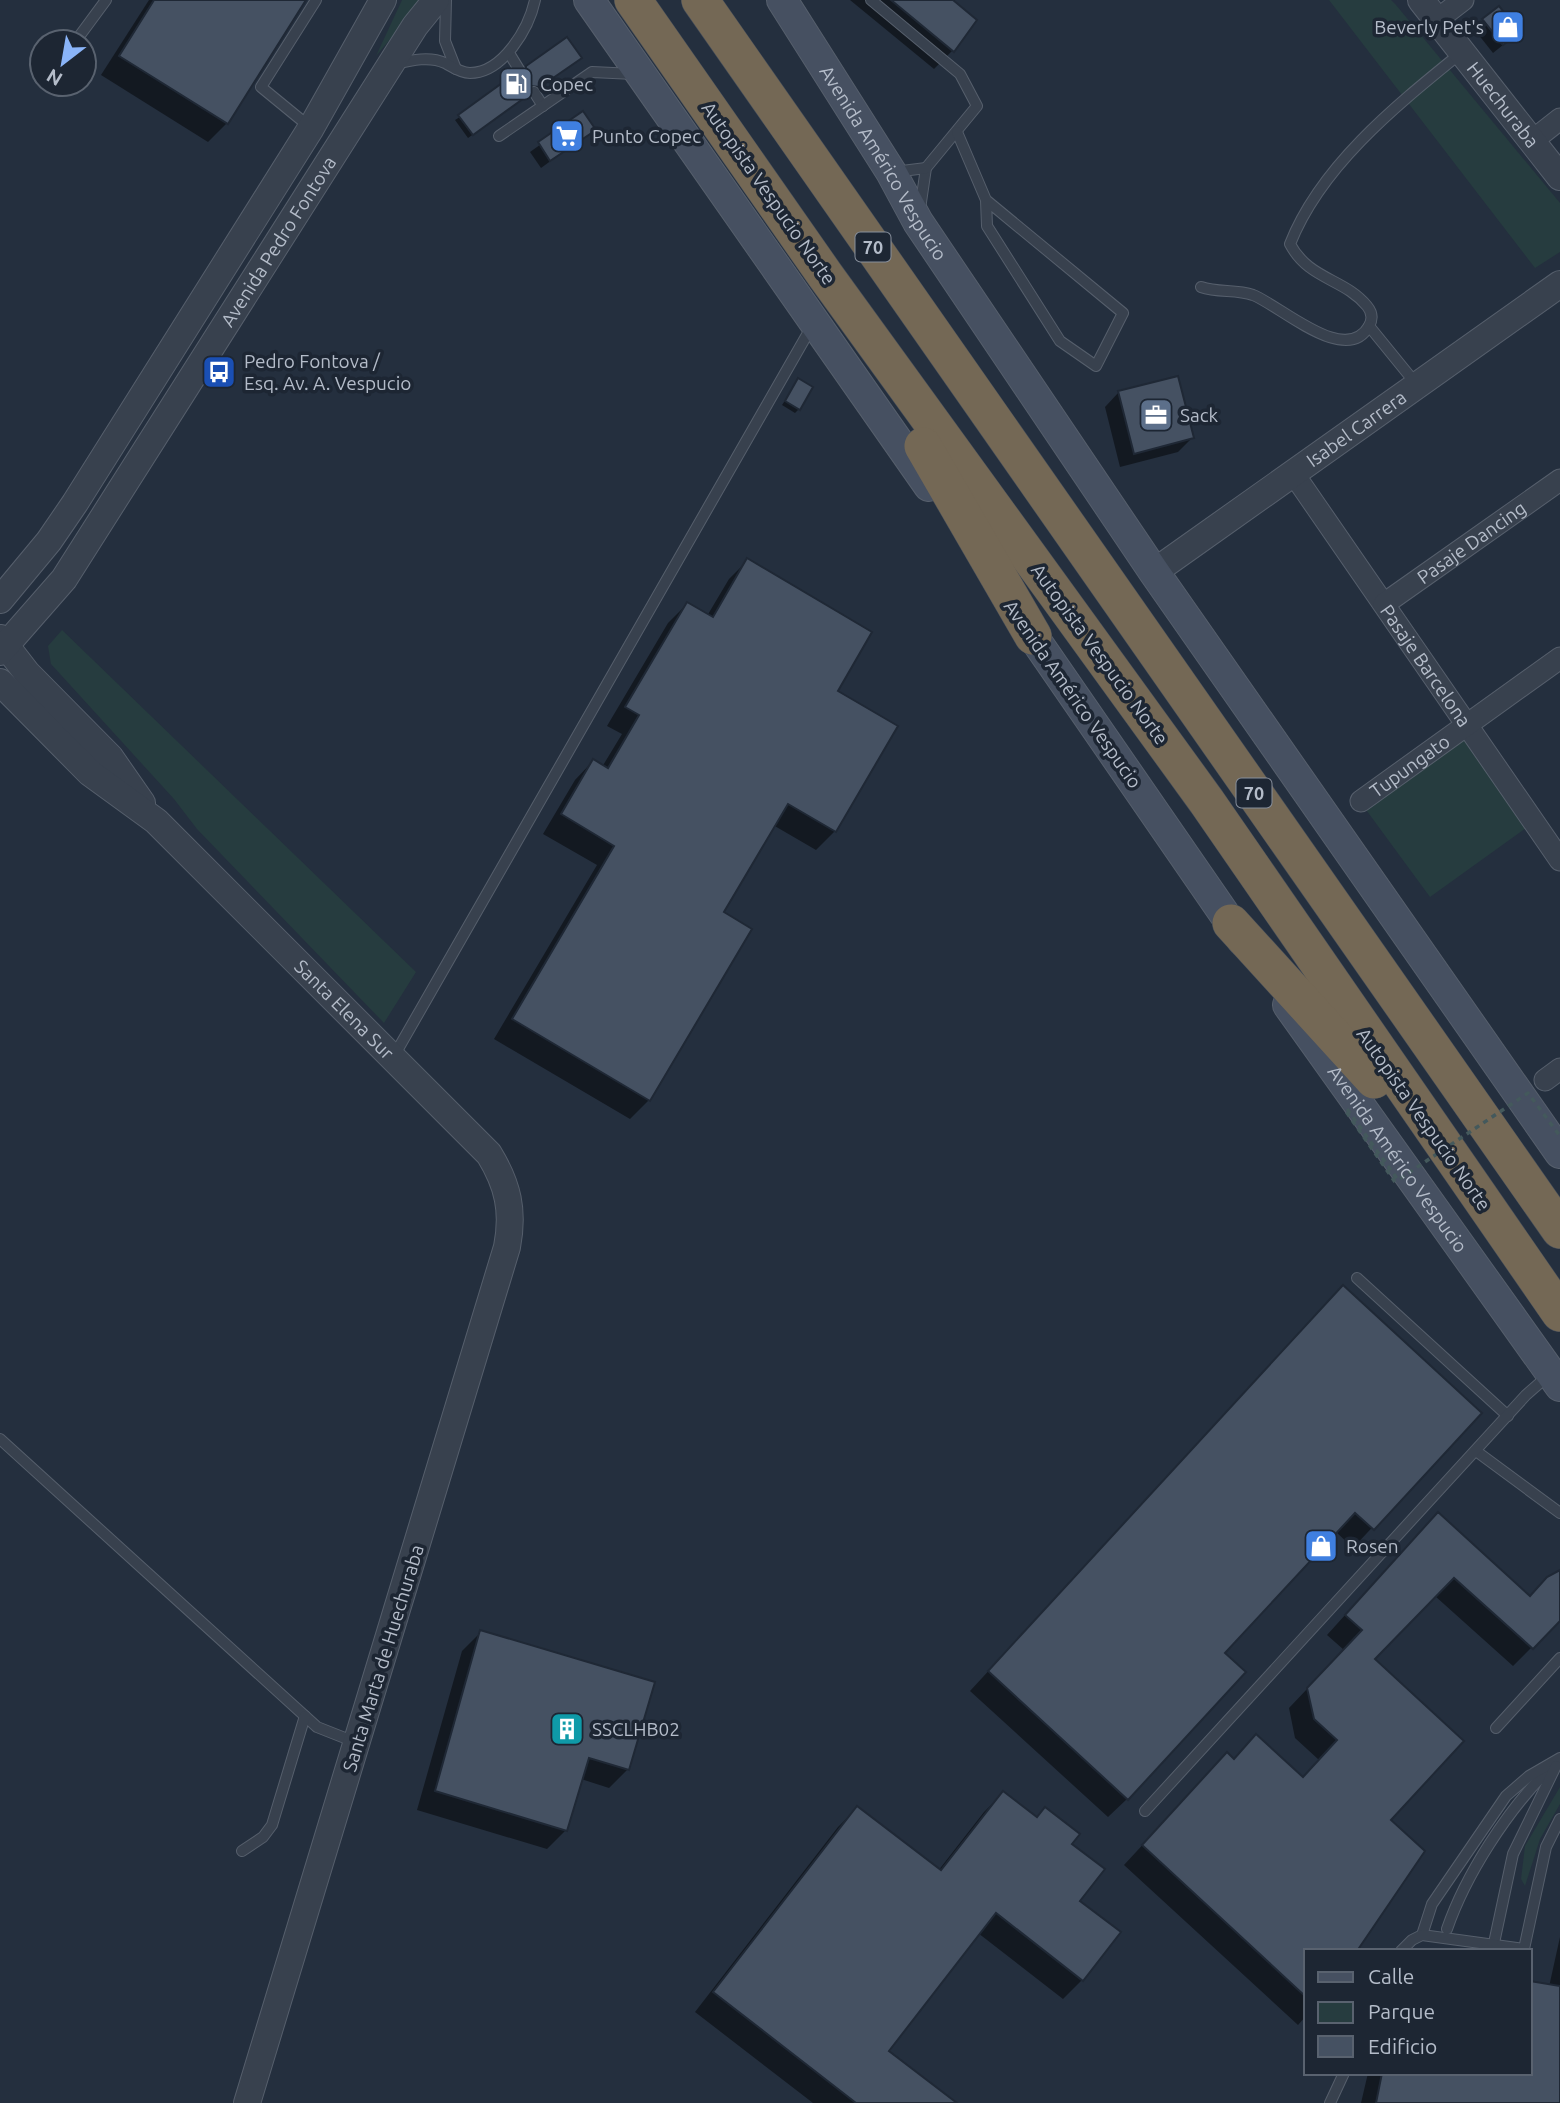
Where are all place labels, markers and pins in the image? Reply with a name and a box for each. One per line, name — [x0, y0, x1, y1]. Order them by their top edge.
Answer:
shop icon: Beverly Pet's — [1489, 8, 1527, 46]
place label: Beverly Pet's — [1374, 16, 1484, 38]
fuel station icon: Copec — [497, 65, 535, 103]
place label: Copec — [540, 73, 593, 95]
supermarket icon: Punto Copec — [548, 117, 586, 155]
place label: Punto Copec — [592, 125, 701, 147]
place label: Pedro Fontova / Esq. Av. A. Vespucio — [244, 350, 411, 394]
bus stop icon: Pedro Fontova / Esq. Av. A. Vespucio — [200, 353, 238, 391]
office icon: Sack — [1137, 396, 1175, 434]
place label: Sack — [1180, 404, 1219, 426]
shop icon: Rosen — [1302, 1527, 1340, 1565]
place label: Rosen — [1346, 1535, 1399, 1557]
building icon: SSCLHB02 — [548, 1710, 586, 1748]
place label: SSCLHB02 — [592, 1718, 680, 1740]

